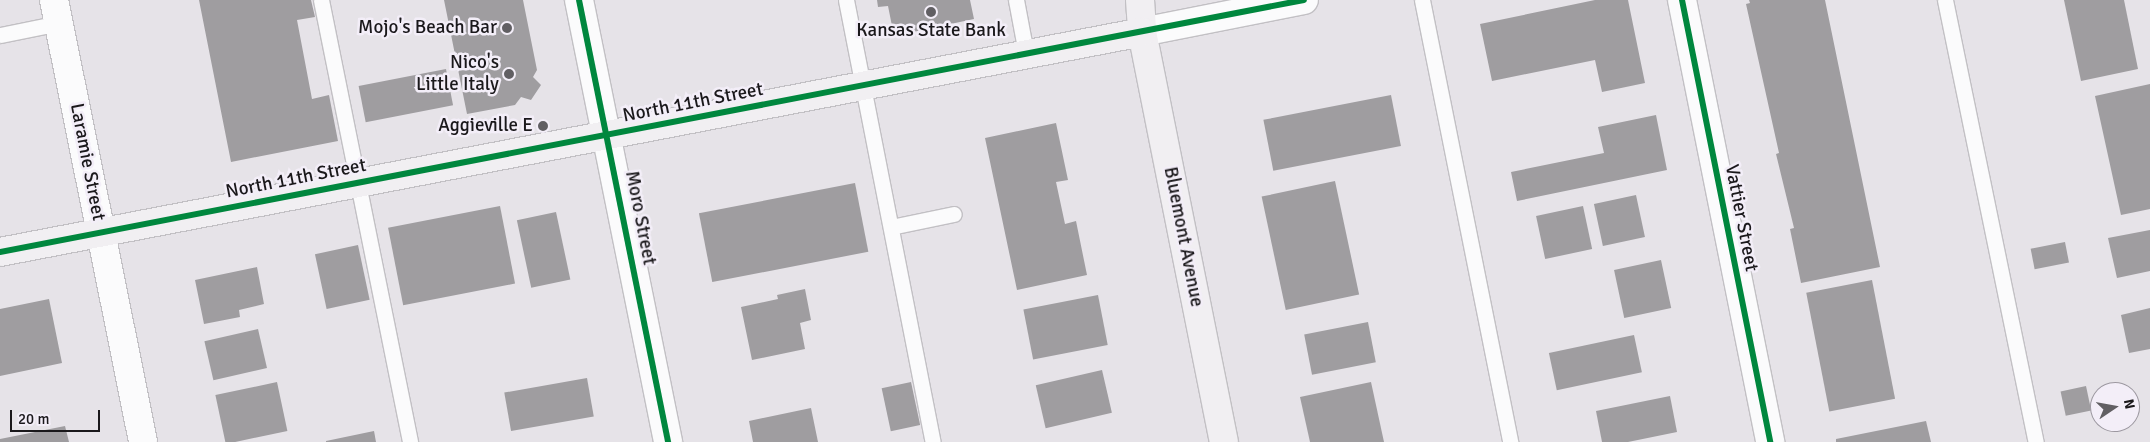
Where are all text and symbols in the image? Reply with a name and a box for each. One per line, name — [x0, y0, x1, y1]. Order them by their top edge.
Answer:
marker: Kansas State Bank — [925, 6, 937, 18]
place label: Mojo's Beach Bar — [358, 17, 497, 39]
place label: Kansas State Bank — [856, 20, 1006, 42]
marker: Mojo's Beach Bar — [501, 22, 513, 34]
place label: Nico's Little Italy — [416, 52, 499, 96]
marker: Nico's Little Italy — [503, 68, 515, 80]
street label: North 11th Street — [621, 78, 765, 128]
street label: Laramie Street — [64, 101, 110, 223]
place label: Aggieville E — [438, 115, 533, 137]
marker: Aggieville E — [537, 120, 549, 132]
street label: North 11th Street — [224, 154, 368, 204]
street label: Vattier Street — [1719, 163, 1763, 273]
street label: Bluemont Avenue — [1158, 165, 1208, 309]
street label: Moro Street — [620, 169, 660, 267]
north arrow — [2090, 382, 2140, 432]
text: N — [2120, 397, 2139, 411]
scale bar — [12, 400, 102, 432]
text: 20 m — [18, 410, 49, 428]

